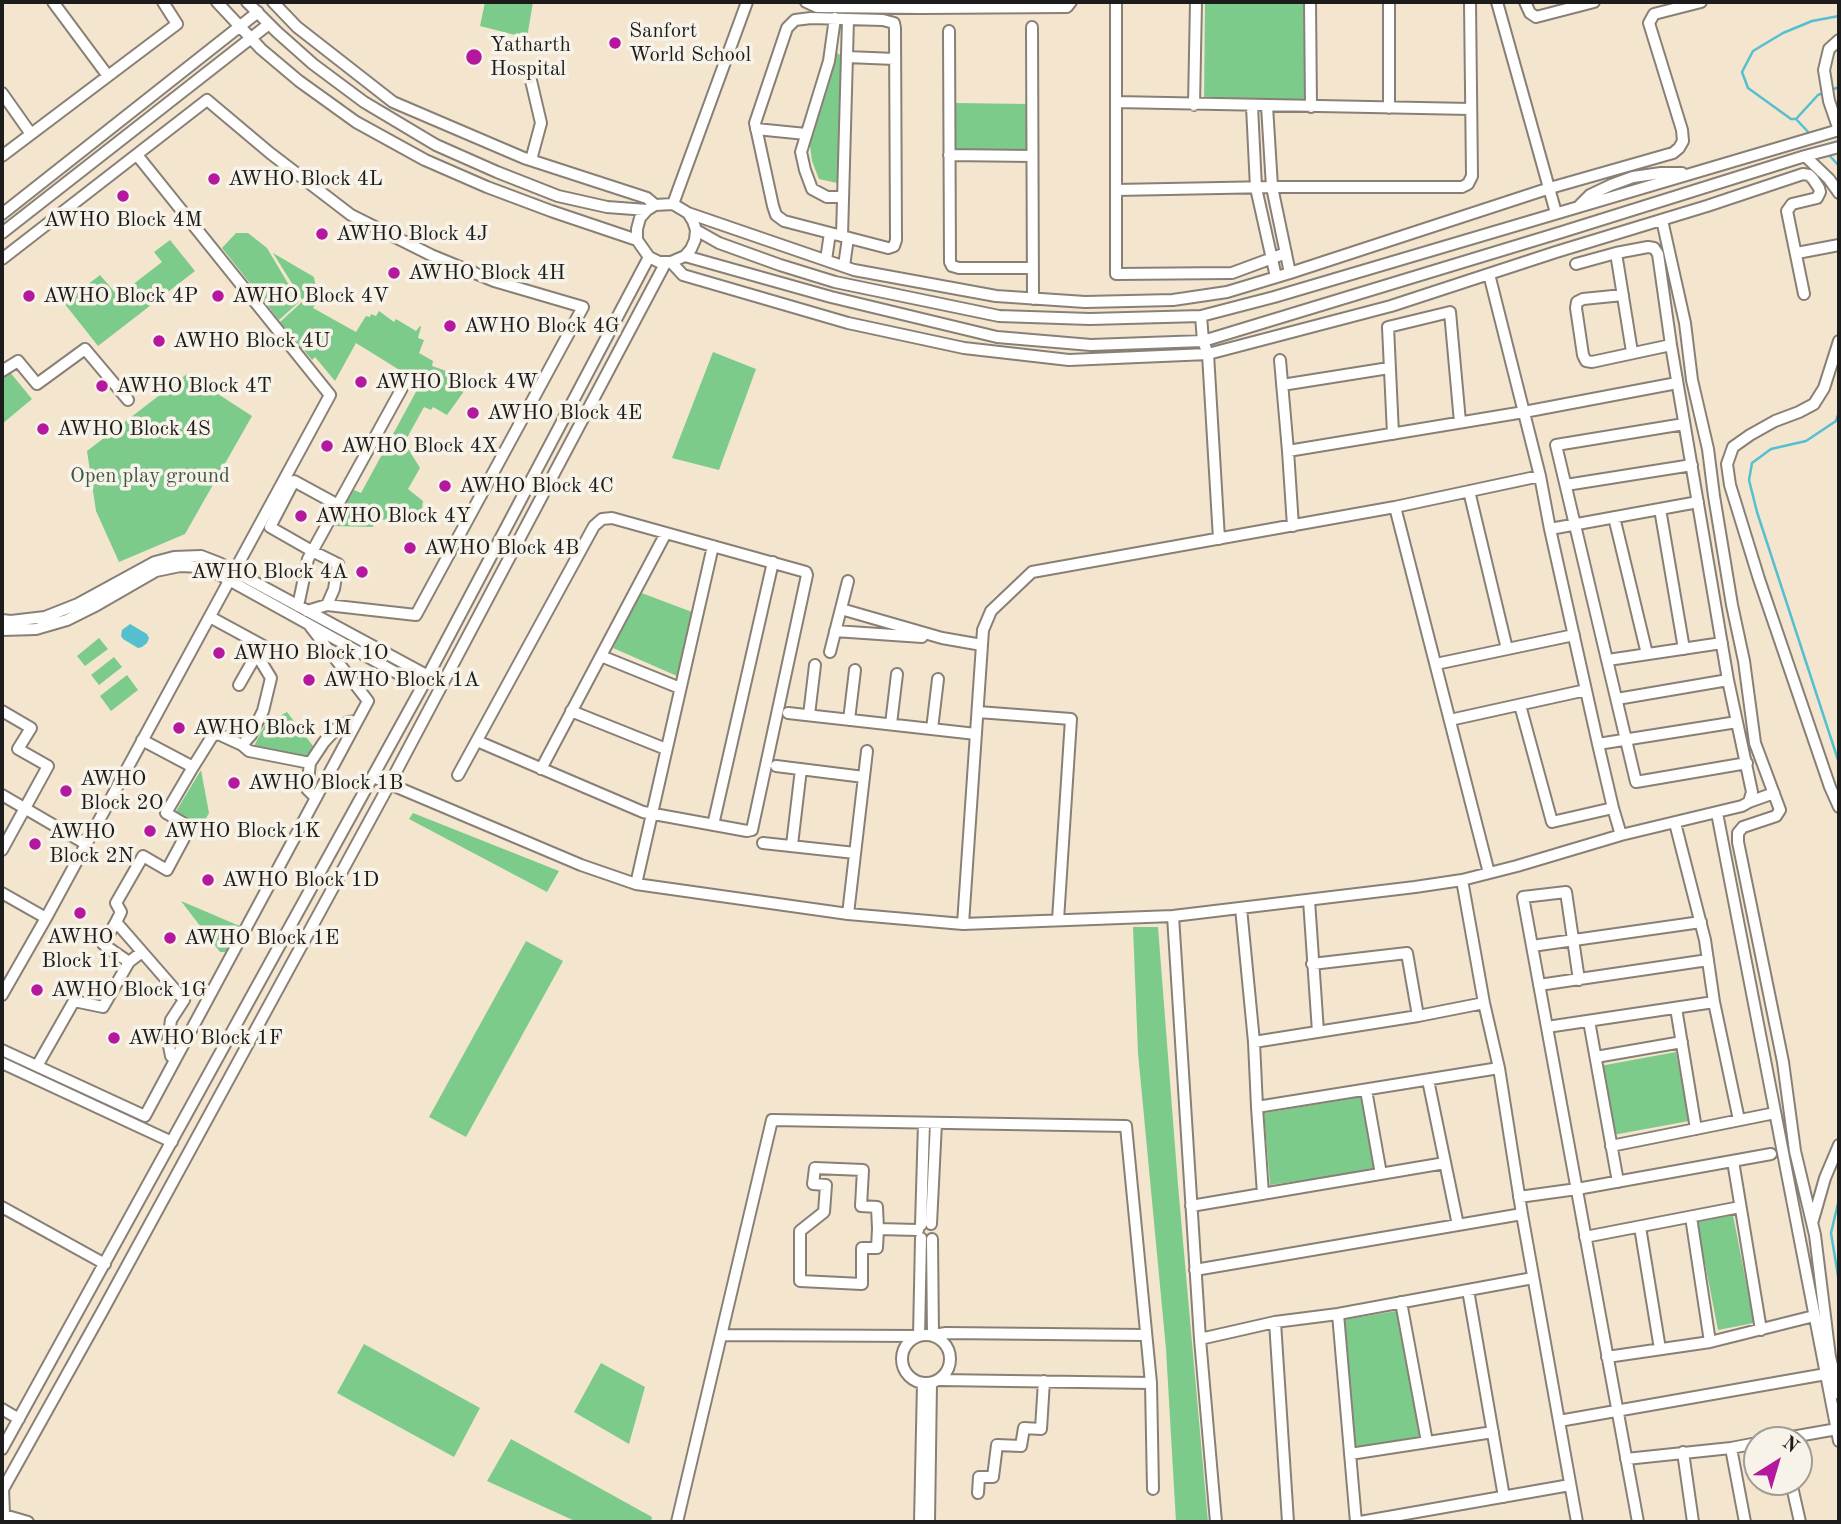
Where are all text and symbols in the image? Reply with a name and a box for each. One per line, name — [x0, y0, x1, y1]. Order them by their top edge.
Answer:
place label: Sanfort World School — [629, 18, 751, 68]
place label: Yatharth Hospital — [490, 32, 571, 82]
marker: Sanfort World School — [607, 35, 623, 51]
marker: Yatharth Hospital — [464, 47, 484, 67]
place label: AWHO Block 4L — [228, 166, 383, 192]
marker: AWHO Block 4L — [206, 171, 222, 187]
marker: AWHO Block 4M — [115, 188, 131, 204]
place label: AWHO Block 4M — [44, 207, 202, 233]
place label: AWHO Block 4J — [336, 221, 488, 247]
marker: AWHO Block 4J — [314, 226, 330, 242]
place label: AWHO Block 4H — [408, 260, 565, 286]
marker: AWHO Block 4H — [386, 265, 402, 281]
place label: AWHO Block 4P — [43, 283, 198, 309]
place label: AWHO Block 4V — [232, 283, 389, 309]
marker: AWHO Block 4P — [21, 288, 37, 304]
marker: AWHO Block 4V — [210, 288, 226, 304]
place label: AWHO Block 4G — [464, 313, 620, 339]
marker: AWHO Block 4G — [442, 318, 458, 334]
place label: AWHO Block 4U — [173, 328, 330, 354]
marker: AWHO Block 4U — [151, 333, 167, 349]
place label: AWHO Block 4W — [375, 369, 538, 395]
place label: AWHO Block 4T — [116, 373, 272, 399]
marker: AWHO Block 4W — [353, 374, 369, 390]
marker: AWHO Block 4T — [94, 378, 110, 394]
place label: AWHO Block 4E — [487, 400, 642, 426]
marker: AWHO Block 4E — [465, 405, 481, 421]
place label: AWHO Block 4S — [57, 416, 211, 442]
marker: AWHO Block 4S — [35, 421, 51, 437]
place label: AWHO Block 4X — [341, 433, 498, 459]
marker: AWHO Block 4X — [319, 438, 335, 454]
park label: Open play ground — [70, 463, 230, 489]
place label: AWHO Block 4C — [459, 473, 614, 499]
marker: AWHO Block 4C — [437, 478, 453, 494]
place label: AWHO Block 4Y — [315, 503, 471, 529]
marker: AWHO Block 4Y — [293, 508, 309, 524]
place label: AWHO Block 4B — [424, 535, 579, 561]
marker: AWHO Block 4B — [402, 540, 418, 556]
place label: AWHO Block 4A — [191, 559, 348, 585]
marker: AWHO Block 4A — [354, 564, 370, 580]
place label: AWHO Block 1O — [233, 640, 389, 666]
marker: AWHO Block 1O — [211, 645, 227, 661]
place label: AWHO Block 1A — [323, 667, 480, 693]
marker: AWHO Block 1A — [301, 672, 317, 688]
place label: AWHO Block 1M — [193, 715, 351, 741]
marker: AWHO Block 1M — [171, 720, 187, 736]
place label: AWHO Block 2O — [80, 766, 163, 816]
place label: AWHO Block 1B — [248, 770, 403, 796]
marker: AWHO Block 1B — [226, 775, 242, 791]
marker: AWHO Block 2O — [58, 783, 74, 799]
place label: AWHO Block 1K — [164, 818, 321, 844]
place label: AWHO Block 2N — [49, 819, 134, 869]
marker: AWHO Block 1K — [142, 823, 158, 839]
marker: AWHO Block 2N — [27, 836, 43, 852]
place label: AWHO Block 1D — [222, 867, 379, 893]
marker: AWHO Block 1D — [200, 872, 216, 888]
marker: AWHO Block 1I — [72, 905, 88, 921]
place label: AWHO Block 1I — [42, 924, 118, 974]
place label: AWHO Block 1E — [184, 925, 339, 951]
marker: AWHO Block 1E — [162, 930, 178, 946]
place label: AWHO Block 1G — [51, 977, 207, 1003]
marker: AWHO Block 1G — [29, 982, 45, 998]
place label: AWHO Block 1F — [128, 1025, 283, 1051]
marker: AWHO Block 1F — [106, 1030, 122, 1046]
north arrow — [1743, 1426, 1813, 1496]
text: N — [1778, 1433, 1801, 1457]

